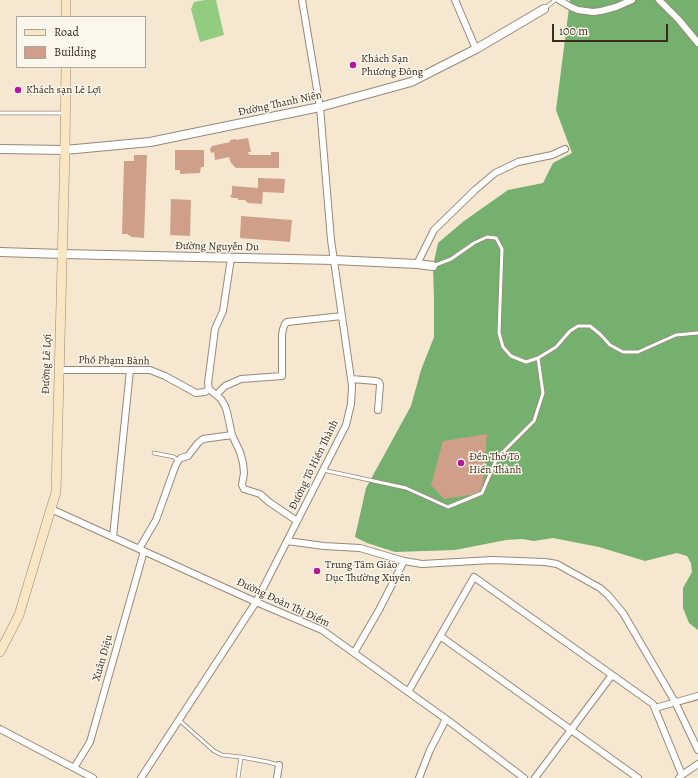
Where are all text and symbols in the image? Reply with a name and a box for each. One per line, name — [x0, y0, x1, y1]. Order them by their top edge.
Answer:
legend — [16, 16, 146, 68]
scale bar — [554, 16, 670, 42]
text: 100 m — [559, 23, 588, 39]
text: Road — [54, 24, 79, 40]
text: Building — [54, 44, 96, 60]
place label: Khách Sạn Phương Đông — [361, 52, 423, 78]
marker: Khách Sạn Phương Đông — [348, 60, 358, 70]
place label: Khách sạn Lê Lợi — [26, 83, 101, 97]
marker: Khách sạn Lê Lợi — [13, 85, 23, 95]
street label: Đường Thanh Niên — [237, 89, 323, 119]
street label: Đường Nguyễn Du — [175, 240, 259, 254]
street label: Đường Lê Lợi — [39, 334, 55, 394]
street label: Phố Phạm Bành — [78, 354, 150, 368]
street label: Đường Tô Hiến Thành — [286, 418, 342, 512]
place label: Đền Thờ Tô Hiến Thành — [469, 450, 521, 476]
marker: Đền Thờ Tô Hiến Thành — [456, 458, 466, 468]
place label: Trung Tâm Giáo Dục Thường Xuyên — [325, 558, 411, 584]
marker: Trung Tâm Giáo Dục Thường Xuyên — [312, 566, 322, 576]
street label: Đường Đoàn Thị Điểm — [234, 576, 332, 630]
street label: Xuân Diệu — [90, 633, 116, 683]

